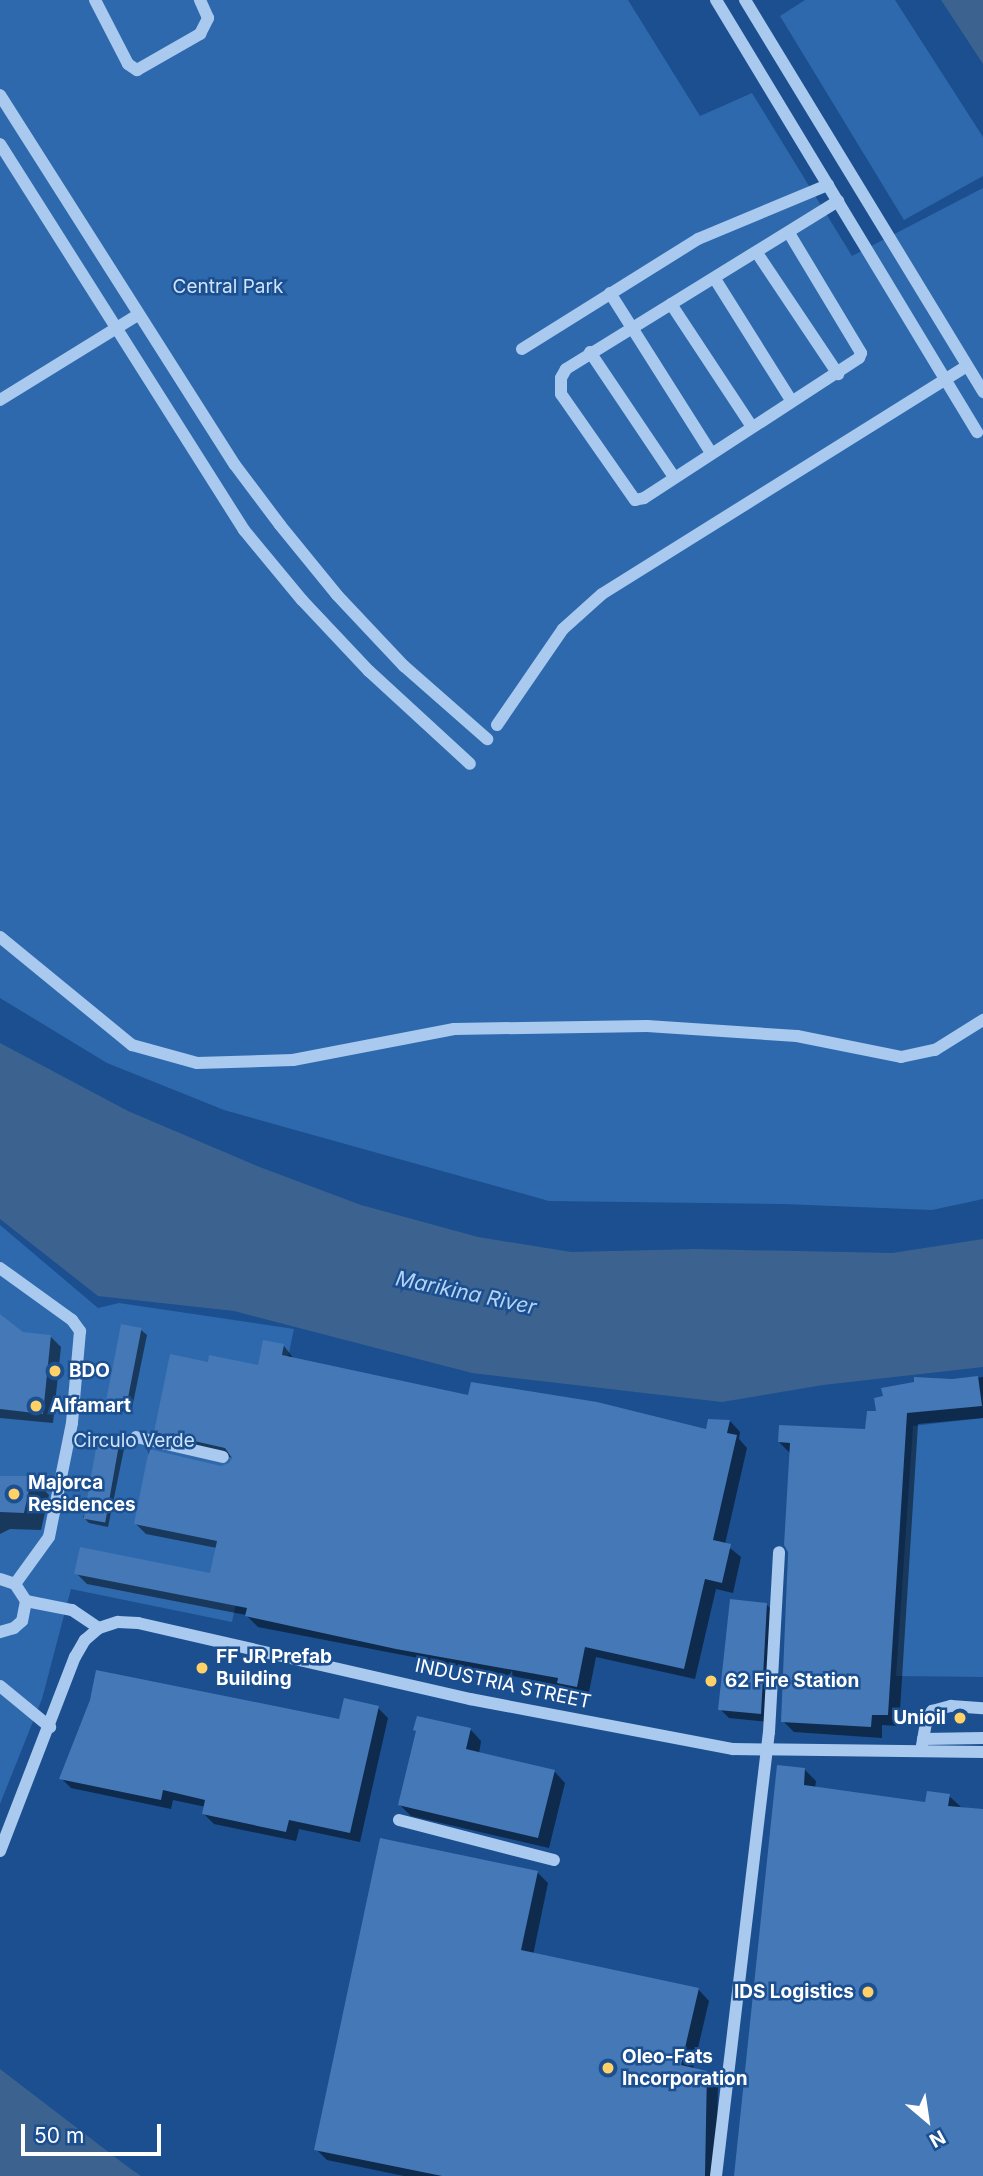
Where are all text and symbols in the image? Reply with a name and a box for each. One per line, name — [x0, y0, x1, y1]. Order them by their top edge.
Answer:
park label: Central Park — [173, 276, 283, 298]
water label: Marikina River — [393, 1266, 539, 1320]
place label: BDO — [69, 1360, 110, 1382]
marker: BDO — [47, 1363, 63, 1379]
place label: Alfamart — [50, 1395, 131, 1417]
marker: Alfamart — [28, 1398, 44, 1414]
park label: Circulo Verde — [73, 1430, 195, 1452]
place label: Majorca Residences — [28, 1472, 136, 1516]
marker: Majorca Residences — [6, 1486, 22, 1502]
place label: FF JR Prefab Building — [216, 1646, 332, 1690]
street label: INDUSTRIA STREET — [413, 1654, 593, 1714]
marker: FF JR Prefab Building — [194, 1660, 210, 1676]
place label: 62 Fire Station — [725, 1670, 859, 1692]
marker: 62 Fire Station — [703, 1673, 719, 1689]
place label: Unioil — [893, 1707, 946, 1729]
marker: Unioil — [952, 1710, 968, 1726]
place label: IDS Logistics — [734, 1981, 854, 2003]
marker: IDS Logistics — [860, 1984, 876, 2000]
place label: Oleo-Fats Incorporation — [622, 2046, 748, 2090]
marker: Oleo-Fats Incorporation — [600, 2060, 616, 2076]
north arrow — [892, 2085, 962, 2155]
scale bar — [24, 2110, 164, 2154]
text: 50 m — [34, 2123, 84, 2148]
text: N — [926, 2125, 949, 2152]

